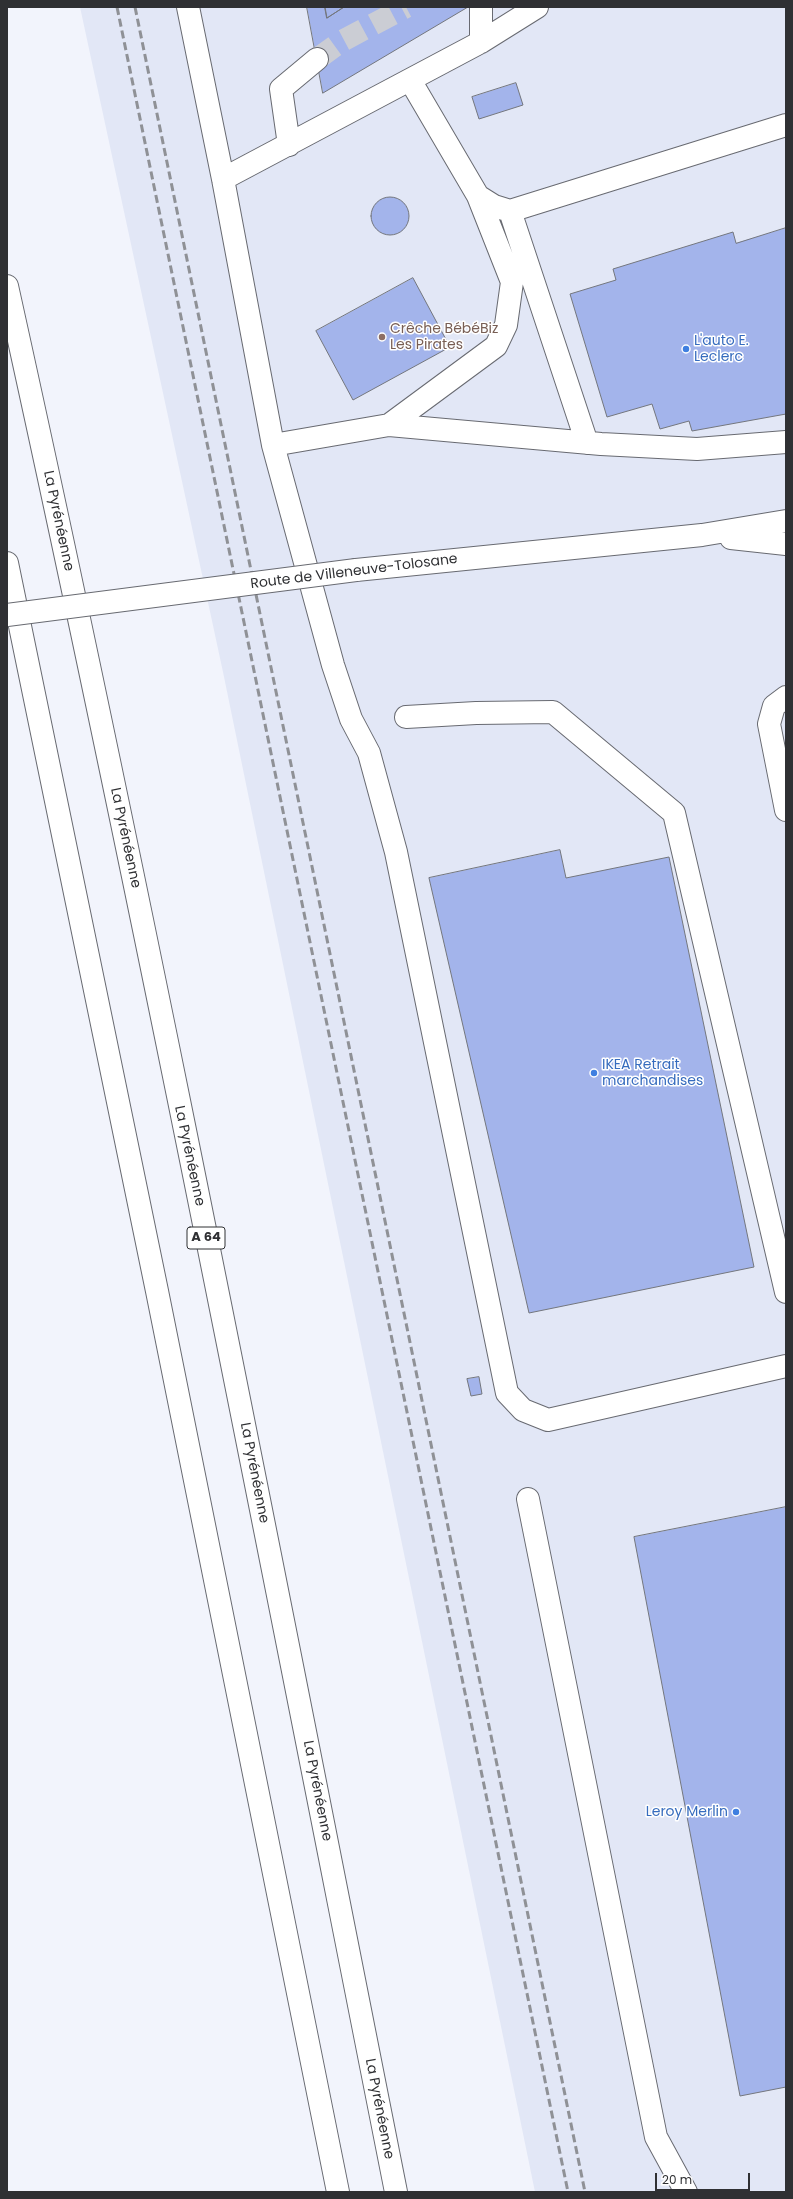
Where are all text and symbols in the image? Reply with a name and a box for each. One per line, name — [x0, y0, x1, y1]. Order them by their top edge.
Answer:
place label: Crêche BébéBiz Les Pirates — [390, 321, 498, 354]
marker: Crêche BébéBiz Les Pirates — [377, 332, 387, 342]
place label: L'auto E. Leclerc — [694, 333, 749, 366]
marker: L'auto E. Leclerc — [681, 344, 691, 354]
street label: La Pyrénéenne — [39, 469, 77, 573]
street label: Route de Villeneuve-Tolosane — [250, 551, 458, 593]
street label: La Pyrénéenne — [106, 786, 144, 890]
place label: IKEA Retrait marchandises — [602, 1057, 703, 1090]
marker: IKEA Retrait marchandises — [589, 1068, 599, 1078]
street label: La Pyrénéenne — [170, 1104, 208, 1208]
road number: A 64 — [187, 1227, 225, 1249]
street label: La Pyrénéenne — [236, 1421, 272, 1525]
street label: La Pyrénéenne — [299, 1739, 335, 1843]
place label: Leroy Merlin — [646, 1804, 728, 1820]
marker: Leroy Merlin — [731, 1807, 741, 1817]
street label: La Pyrénéenne — [361, 2057, 397, 2161]
scale bar — [657, 2165, 752, 2191]
text: 20 m — [662, 2171, 692, 2188]

